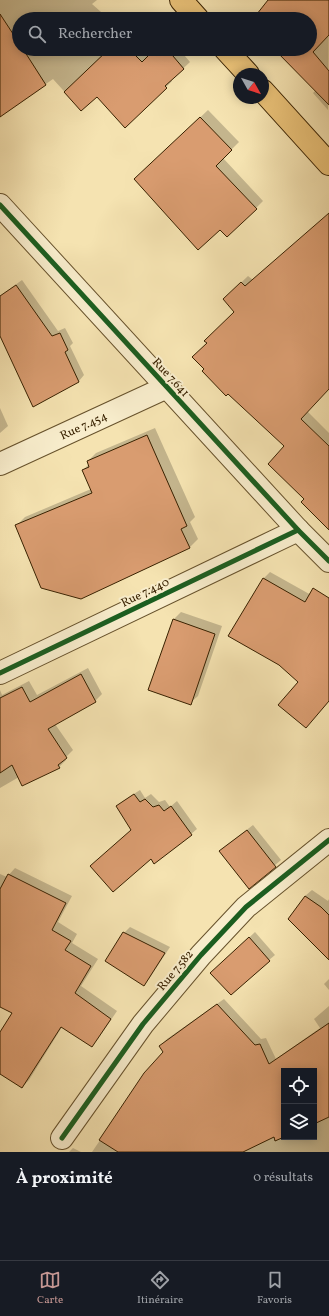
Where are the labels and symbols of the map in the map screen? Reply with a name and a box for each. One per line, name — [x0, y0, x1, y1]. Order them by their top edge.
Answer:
north arrow — [233, 68, 269, 104]
street label: Rue 7.641 — [148, 355, 193, 401]
street label: Rue 7.454 — [58, 409, 110, 444]
street label: Rue 7.440 — [119, 574, 172, 611]
street label: Rue 7.582 — [154, 947, 198, 994]

